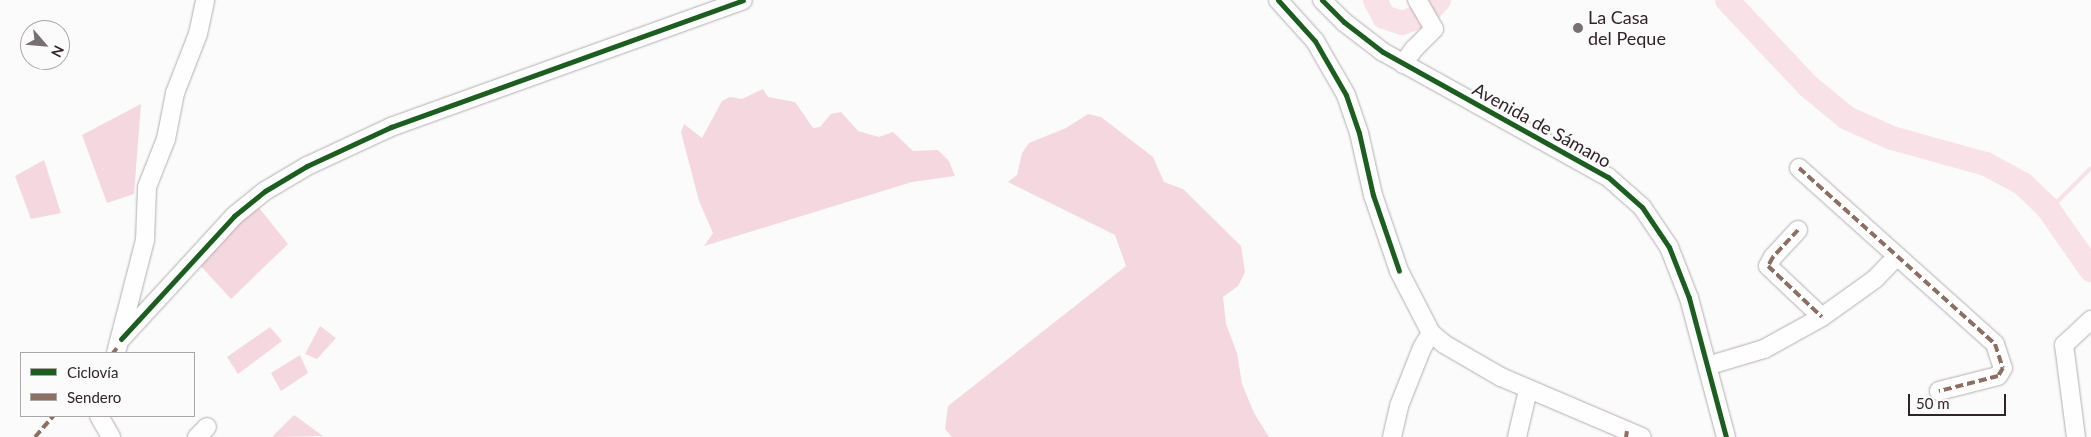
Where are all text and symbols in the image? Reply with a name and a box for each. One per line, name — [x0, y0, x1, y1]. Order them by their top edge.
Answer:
place label: La Casa del Peque — [1588, 7, 1666, 50]
north arrow — [20, 20, 70, 70]
marker: La Casa del Peque — [1572, 22, 1584, 34]
text: N — [48, 43, 68, 60]
street label: Avenida de Sámano — [1469, 78, 1615, 172]
legend — [20, 352, 195, 417]
text: Ciclovía — [67, 363, 118, 381]
scale bar — [1911, 384, 2008, 416]
text: Sendero — [67, 388, 121, 406]
text: 50 m — [1916, 394, 1950, 412]

